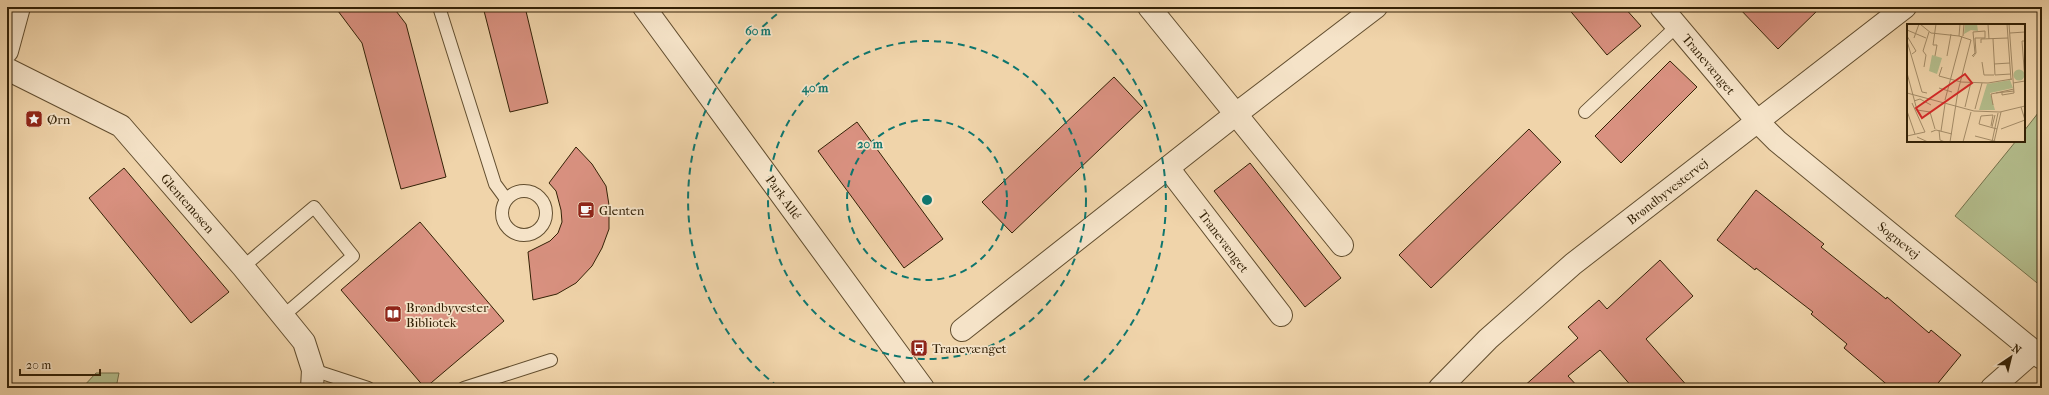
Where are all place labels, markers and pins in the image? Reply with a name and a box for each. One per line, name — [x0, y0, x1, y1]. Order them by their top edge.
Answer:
place icon: Ørn — [24, 109, 44, 129]
place label: Ørn — [47, 112, 71, 127]
centre of rings — [920, 193, 934, 207]
cafe icon: Glenten — [576, 200, 596, 220]
place label: Glenten — [599, 203, 645, 218]
place label: Brøndbyvester Bibliotek — [406, 300, 489, 330]
library icon: Brøndbyvester Bibliotek — [383, 304, 403, 324]
bus stop icon: Tranevænget — [909, 338, 929, 358]
place label: Tranevænget — [932, 341, 1007, 356]

